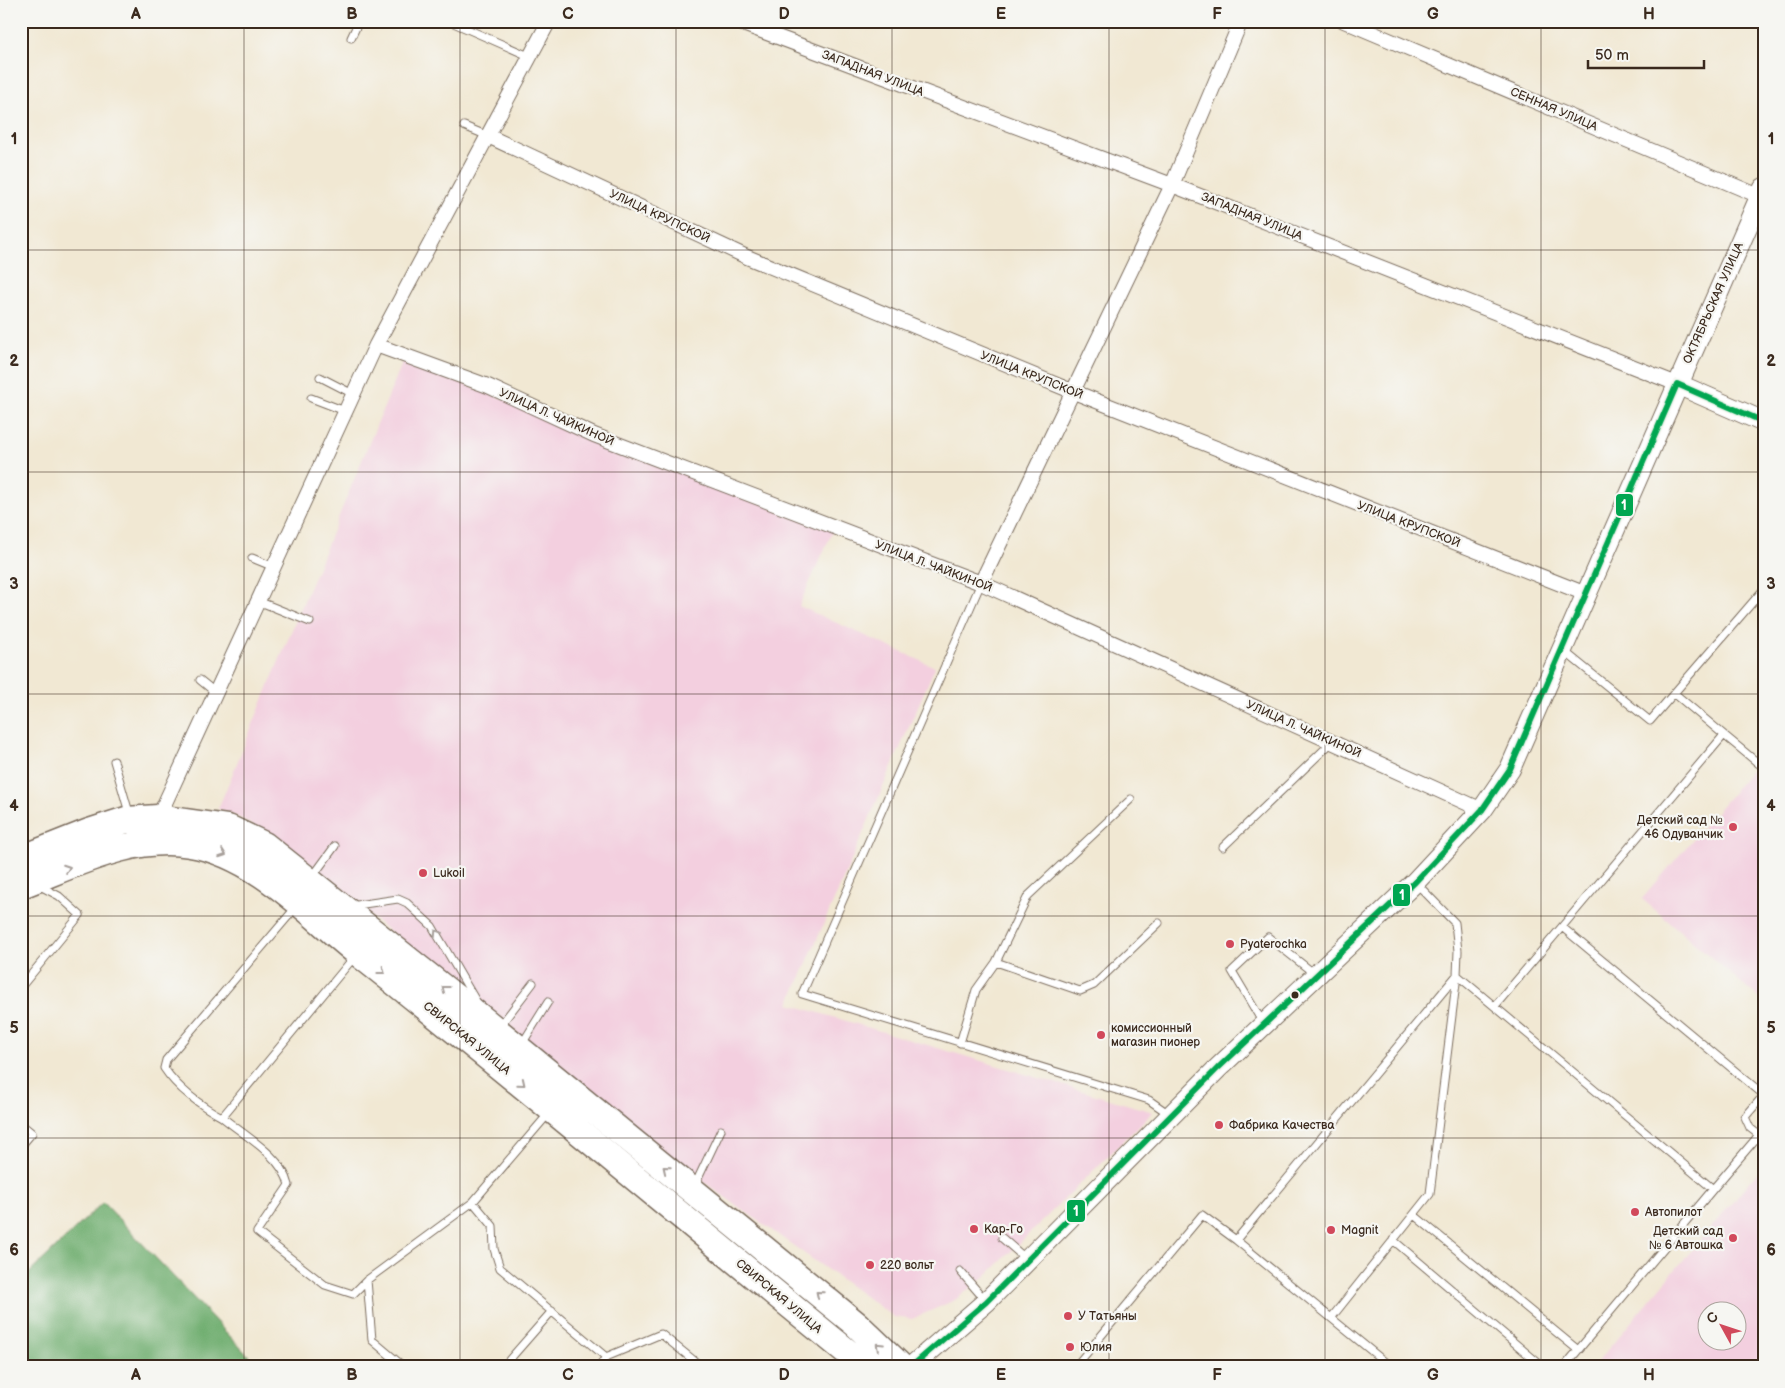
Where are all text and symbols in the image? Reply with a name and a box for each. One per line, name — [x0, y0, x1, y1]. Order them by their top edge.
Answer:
text: A — [130, 5, 141, 24]
text: B — [346, 5, 358, 24]
text: C — [562, 5, 574, 24]
text: D — [778, 5, 790, 24]
text: E — [996, 5, 1006, 24]
text: F — [1212, 5, 1222, 24]
text: G — [1427, 5, 1439, 24]
text: H — [1643, 5, 1655, 24]
scale bar — [1588, 38, 1704, 70]
text: 50 m — [1595, 46, 1629, 65]
street label: ЗАПАДНАЯ УЛИЦА — [820, 47, 926, 100]
street label: СЕННАЯ УЛИЦА — [1508, 84, 1600, 135]
text: 1 — [11, 130, 17, 149]
text: 1 — [1768, 130, 1774, 149]
street label: УЛИЦА КРУПСКОЙ — [607, 187, 712, 246]
street label: ЗАПАДНАЯ УЛИЦА — [1199, 189, 1305, 244]
street label: ОКТЯБРЬСКАЯ УЛИЦА — [1680, 240, 1747, 366]
street label: УЛИЦА КРУПСКОЙ — [978, 348, 1085, 403]
text: 2 — [9, 352, 19, 371]
text: 2 — [1766, 352, 1776, 371]
street label: УЛИЦА Л. ЧАЙКИНОЙ — [497, 385, 617, 450]
line badge: 1 — [1615, 493, 1634, 517]
text: 1 — [1621, 497, 1627, 514]
street label: УЛИЦА КРУПСКОЙ — [1355, 498, 1463, 551]
street label: УЛИЦА Л. ЧАЙКИНОЙ — [873, 537, 995, 596]
text: 3 — [9, 575, 19, 594]
text: 3 — [1766, 575, 1776, 594]
street label: УЛИЦА Л. ЧАЙКИНОЙ — [1244, 697, 1364, 762]
text: 4 — [9, 797, 19, 816]
text: 4 — [1766, 797, 1776, 816]
place label: Детский сад № 46 Одуванчик — [1637, 813, 1724, 842]
marker: Детский сад № 46 Одуванчик — [1727, 821, 1739, 833]
one-way arrow — [219, 848, 227, 858]
one-way arrow — [62, 864, 70, 874]
place label: Lukoil — [433, 866, 465, 881]
marker: Lukoil — [417, 867, 429, 879]
line badge: 1 — [1392, 883, 1411, 907]
text: 1 — [1399, 887, 1405, 904]
one-way arrow — [434, 930, 443, 939]
place label: Pyaterochka — [1240, 937, 1307, 952]
marker: Pyaterochka — [1224, 938, 1236, 950]
one-way arrow — [376, 965, 385, 973]
one-way arrow — [442, 987, 451, 995]
unlabelled marker — [1290, 990, 1300, 1000]
street label: СВИРСКАЯ УЛИЦА — [420, 999, 514, 1079]
text: 5 — [9, 1019, 19, 1038]
text: 5 — [1766, 1019, 1776, 1038]
place label: комиссионный магазин пионер — [1111, 1021, 1200, 1050]
marker: комиссионный магазин пионер — [1095, 1029, 1107, 1041]
one-way arrow — [516, 1078, 525, 1086]
place label: Фабрика Качества — [1229, 1118, 1335, 1133]
marker: Фабрика Качества — [1213, 1119, 1225, 1131]
one-way arrow — [663, 1166, 672, 1174]
line badge: 1 — [1066, 1199, 1086, 1223]
text: 1 — [1073, 1203, 1079, 1220]
place label: Автопилот — [1644, 1205, 1703, 1220]
marker: Автопилот — [1629, 1206, 1641, 1218]
place label: Кар-Го — [984, 1222, 1023, 1237]
marker: Кар-Го — [968, 1223, 980, 1235]
place label: Magnit — [1341, 1223, 1379, 1238]
marker: Magnit — [1325, 1224, 1337, 1236]
place label: Детский сад № 6 Автошка — [1649, 1224, 1724, 1253]
marker: Детский сад № 6 Автошка — [1727, 1232, 1739, 1244]
text: 6 — [9, 1241, 19, 1260]
text: 6 — [1766, 1241, 1776, 1260]
street label: СВИРСКАЯ УЛИЦА — [733, 1256, 825, 1337]
place label: 220 вольт — [880, 1258, 935, 1273]
marker: 220 вольт — [864, 1259, 876, 1271]
one-way arrow — [816, 1291, 825, 1299]
north arrow — [1698, 1300, 1748, 1350]
place label: У Татьяны — [1078, 1309, 1137, 1324]
text: С — [1703, 1309, 1722, 1327]
marker: У Татьяны — [1062, 1310, 1074, 1322]
place label: Юлия — [1080, 1340, 1112, 1355]
marker: Юлия — [1064, 1341, 1076, 1353]
one-way arrow — [876, 1342, 885, 1351]
text: A — [130, 1366, 141, 1385]
text: B — [346, 1366, 358, 1385]
text: C — [562, 1366, 574, 1385]
text: D — [778, 1366, 790, 1385]
text: E — [996, 1366, 1006, 1385]
text: F — [1212, 1366, 1222, 1385]
text: G — [1427, 1366, 1439, 1385]
text: H — [1643, 1366, 1655, 1385]

